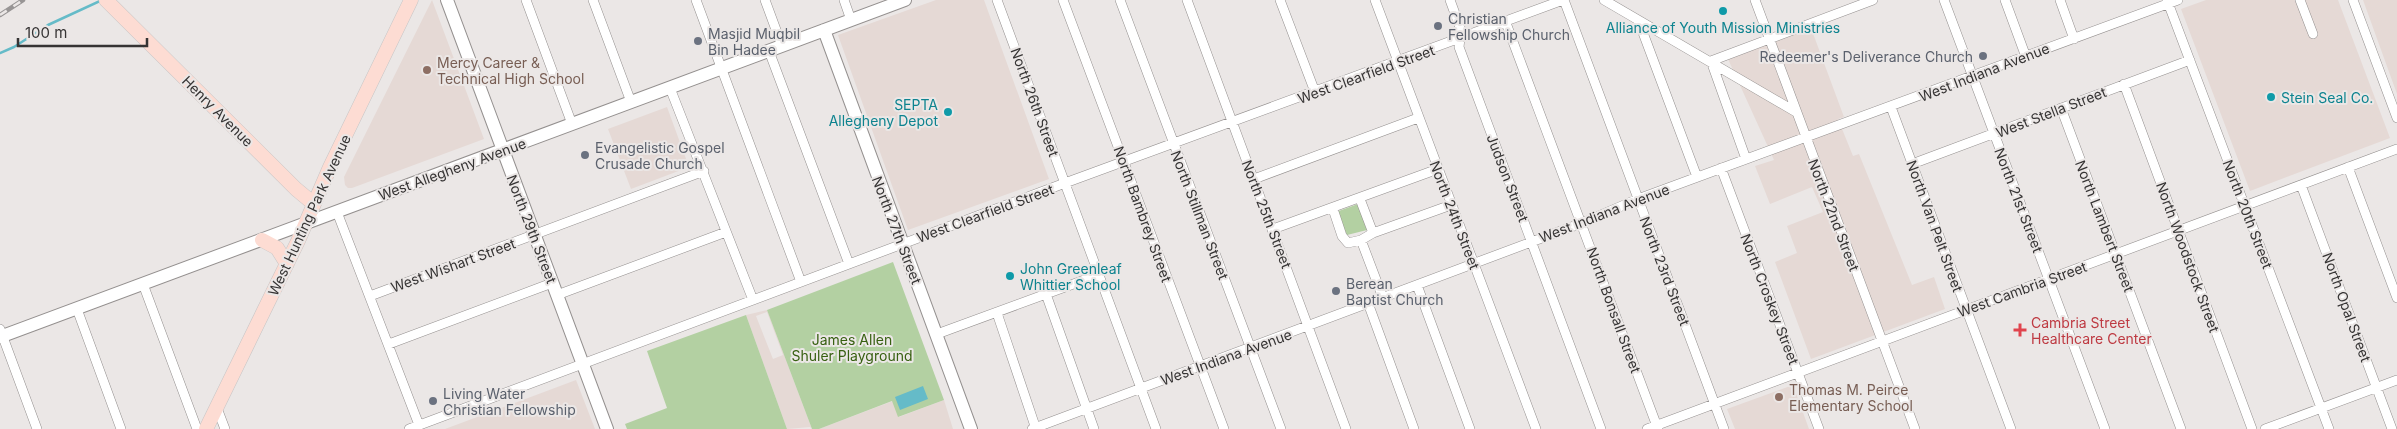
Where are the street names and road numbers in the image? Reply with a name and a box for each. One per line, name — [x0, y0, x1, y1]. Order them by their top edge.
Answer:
street label: West Indiana Avenue — [1916, 39, 2052, 105]
street label: West Clearfield Street — [1295, 41, 1437, 107]
street label: North 26th Street — [1007, 45, 1063, 159]
street label: Henry Avenue — [179, 72, 257, 150]
street label: West Stella Street — [1993, 83, 2109, 141]
street label: West Hunting Park Avenue — [264, 132, 354, 298]
street label: Judson Street — [1484, 132, 1533, 225]
street label: West Allegheny Avenue — [376, 134, 528, 204]
street label: North Bambrey Street — [1111, 144, 1176, 285]
street label: North 21st Street — [1991, 145, 2047, 255]
street label: North Stillman Street — [1168, 148, 1233, 282]
street label: North 25th Street — [1239, 157, 1296, 271]
street label: North 22nd Street — [1805, 157, 1863, 274]
street label: North 20th Street — [2219, 157, 2277, 271]
street label: North 24th Street — [1426, 158, 1484, 272]
street label: North Van Pelt Street — [1903, 158, 1967, 295]
street label: North Lambert Street — [2072, 158, 2138, 295]
street label: North 29th Street — [503, 172, 561, 286]
street label: North 27th Street — [869, 174, 926, 287]
street label: North Woodstock Street — [2153, 179, 2223, 335]
street label: West Clearfield Street — [914, 180, 1056, 246]
street label: West Indiana Avenue — [1536, 180, 1672, 246]
street label: North 23rd Street — [1636, 214, 1694, 328]
street label: North Croskey Street — [1737, 231, 1803, 367]
street label: West Wishart Street — [388, 234, 518, 295]
street label: North Bonsall Street — [1583, 245, 1645, 376]
street label: North Opal Street — [2319, 250, 2375, 364]
street label: West Cambria Street — [1955, 258, 2089, 320]
street label: West Indiana Avenue — [1158, 325, 1294, 389]

